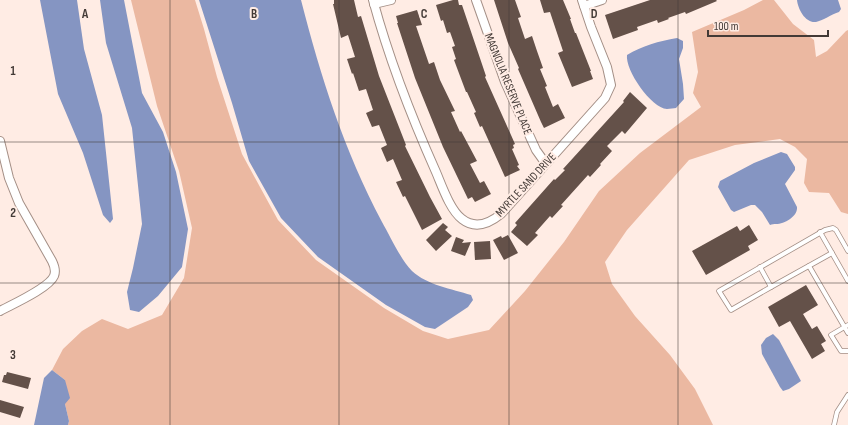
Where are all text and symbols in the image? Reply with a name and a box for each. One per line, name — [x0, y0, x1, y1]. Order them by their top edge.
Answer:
text: A — [81, 6, 89, 22]
text: B — [251, 6, 257, 22]
text: C — [421, 6, 428, 22]
text: D — [591, 6, 598, 22]
scale bar — [708, 12, 828, 38]
text: 100 m — [714, 19, 739, 34]
street label: MAGNOLIA RESERVE PLACE — [481, 31, 535, 137]
text: 1 — [10, 63, 16, 79]
street label: MYRTLE SAND DRIVE — [493, 150, 560, 220]
text: 2 — [10, 205, 16, 221]
text: 3 — [10, 347, 16, 363]

